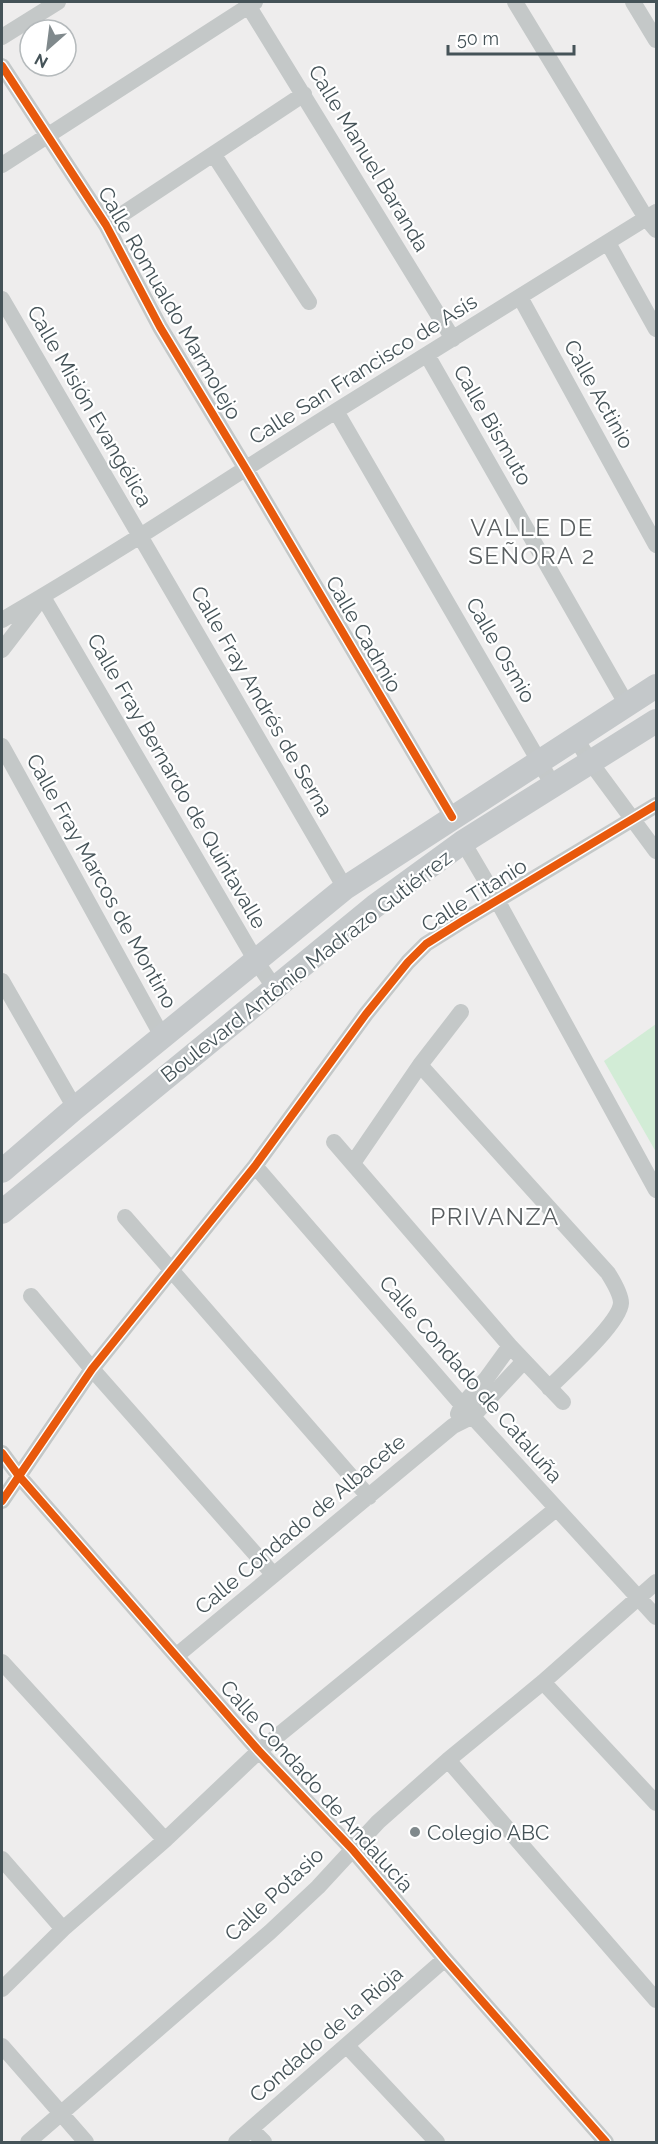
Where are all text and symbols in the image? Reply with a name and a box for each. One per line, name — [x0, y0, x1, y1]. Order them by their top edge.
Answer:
north arrow — [18, 18, 78, 78]
scale bar — [448, 18, 574, 56]
text: 50 m — [457, 28, 499, 49]
text: N — [31, 50, 51, 72]
street label: Calle Manuel Baranda — [303, 60, 435, 256]
street label: Calle Romualdo Marmolejo — [93, 182, 247, 424]
street label: Calle San Francisco de Asís — [244, 288, 482, 450]
street label: Calle Misión Evangélica — [22, 301, 158, 511]
street label: Calle Actinio — [559, 335, 639, 453]
street label: Calle Bismuto — [448, 360, 538, 490]
district label: VALLE DE SEÑORA 2 — [468, 513, 596, 570]
street label: Calle Cadmio — [321, 571, 407, 697]
street label: Calle Fray Andrés de Serna — [186, 581, 338, 821]
street label: Calle Osmio — [461, 593, 541, 707]
street label: Calle Fray Bernardo de Quintavalle — [82, 629, 272, 933]
street label: Calle Fray Marcos de Montino — [21, 749, 183, 1013]
street label: Boulevard Antônio Madrazo Gutiérrez — [156, 845, 456, 1087]
street label: Calle Titanio — [417, 853, 531, 937]
district label: PRIVANZA — [430, 1202, 560, 1231]
street label: Calle Condado de Cataluña — [374, 1270, 568, 1488]
street label: Calle Condado de Albacete — [190, 1429, 410, 1619]
street label: Calle Condado de Andalucía — [215, 1675, 419, 1897]
place label: Colegio ABC — [427, 1820, 549, 1845]
marker: Colegio ABC — [408, 1825, 422, 1839]
street label: Calle Potasio — [219, 1842, 329, 1946]
street label: Condado de la Rioja — [244, 1961, 408, 2107]

